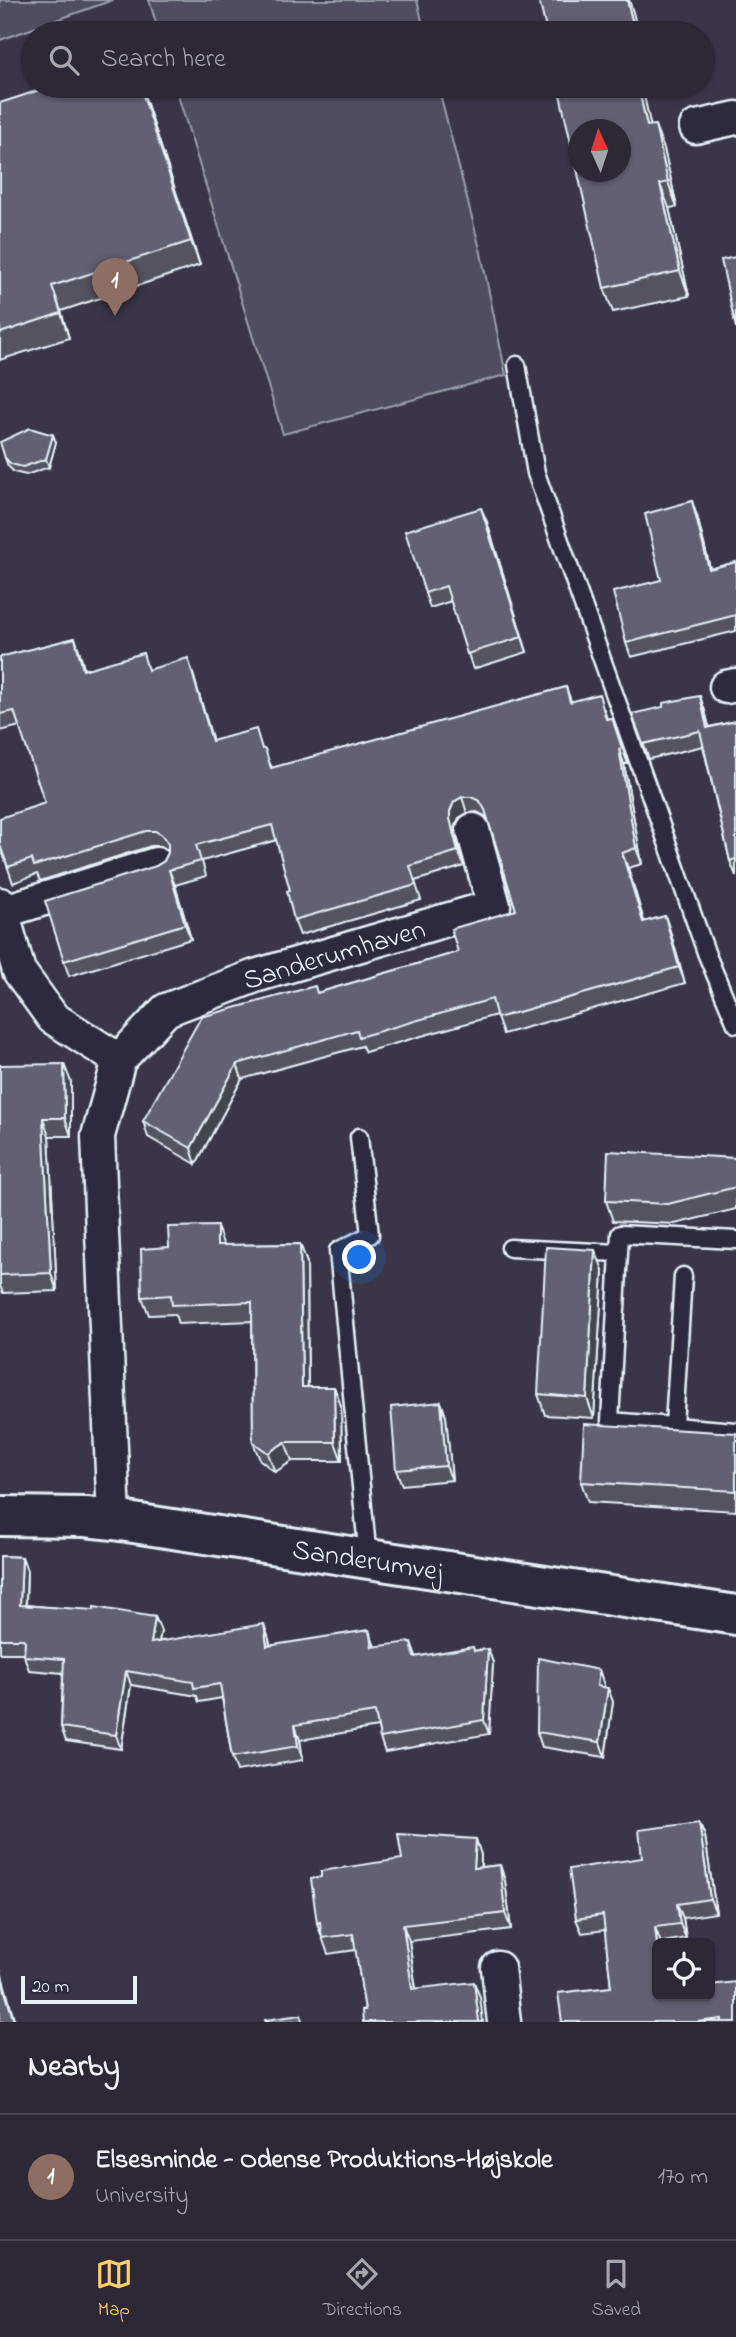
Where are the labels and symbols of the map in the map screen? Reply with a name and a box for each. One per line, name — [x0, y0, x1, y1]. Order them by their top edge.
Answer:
north arrow — [568, 119, 631, 182]
pin: 1 — [92, 258, 138, 316]
street label: Sanderumhaven — [238, 910, 431, 1003]
your location — [342, 1240, 376, 1274]
street label: Sanderumvej — [289, 1531, 447, 1594]
scale bar — [21, 1973, 136, 2005]

